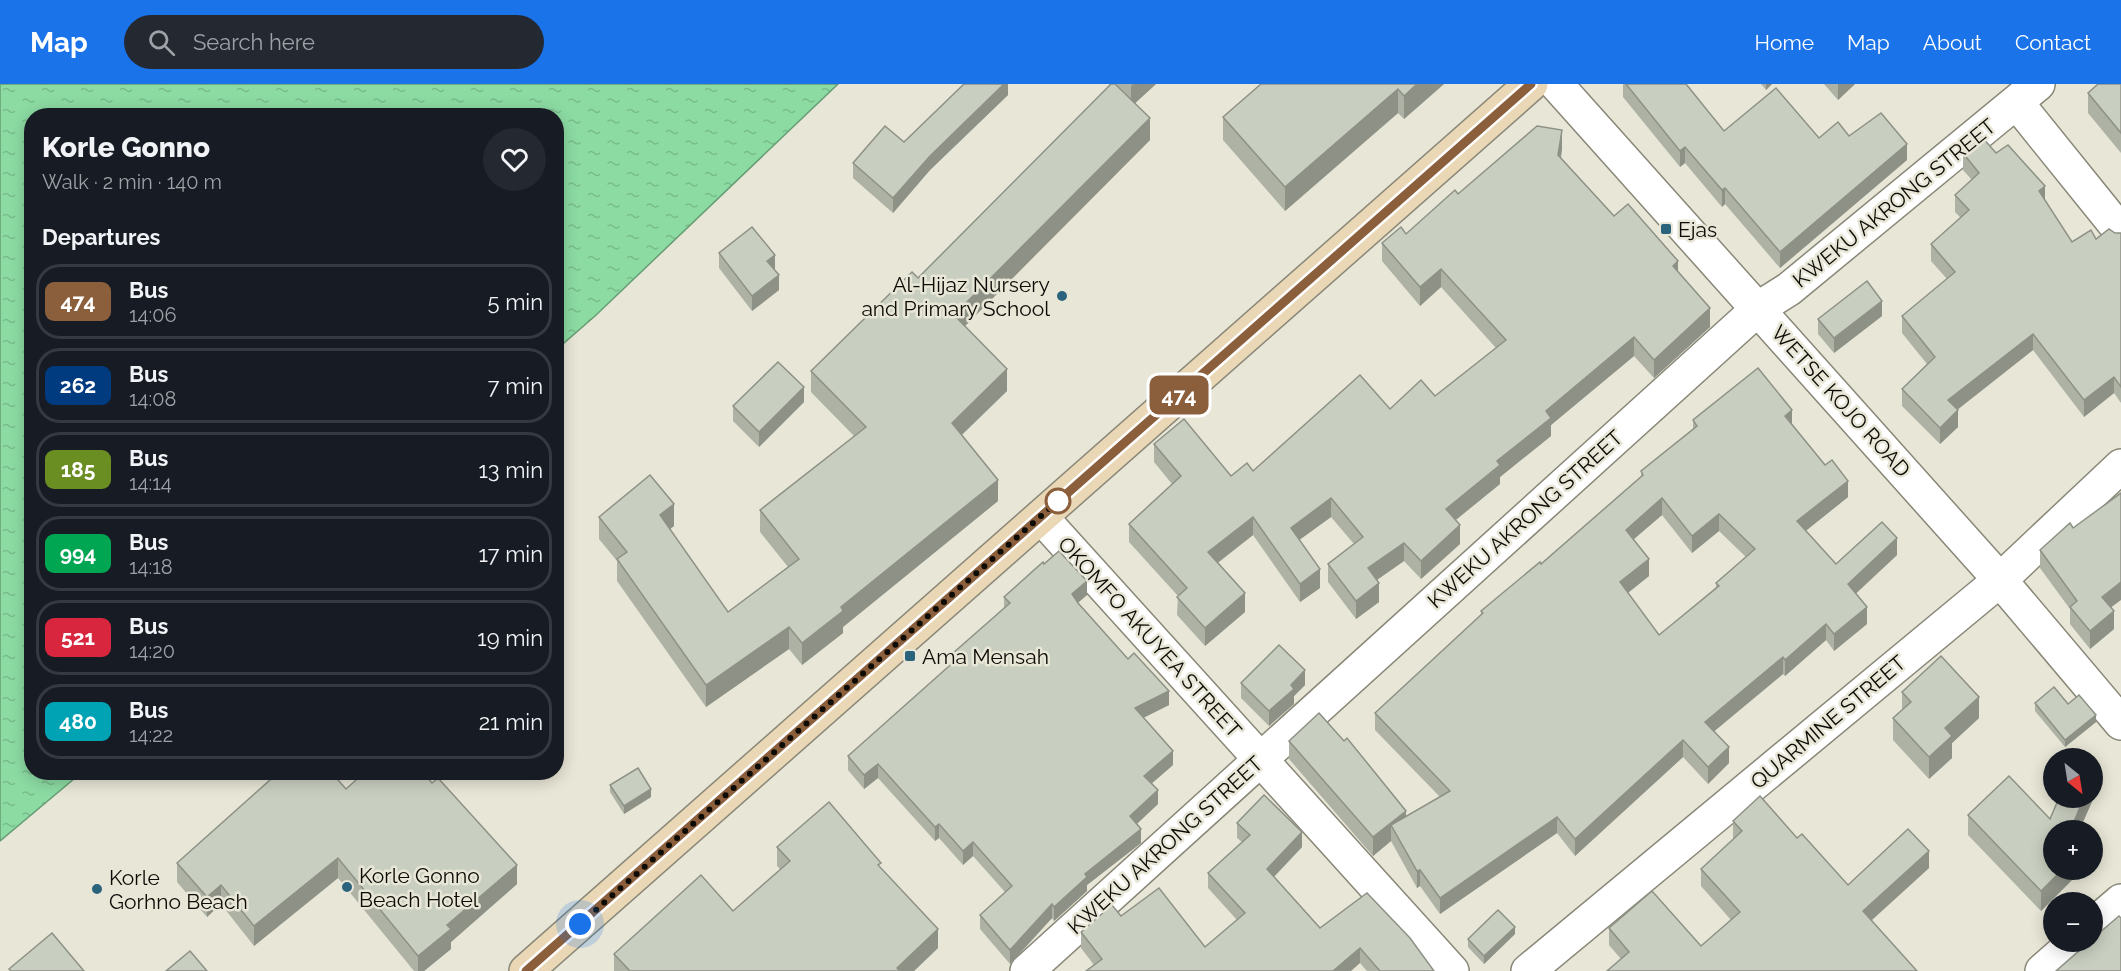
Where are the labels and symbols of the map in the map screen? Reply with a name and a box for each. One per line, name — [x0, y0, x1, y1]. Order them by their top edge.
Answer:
street label: KWEKU AKRONG STREET — [1788, 113, 2001, 293]
place label: Ejas — [1678, 217, 1717, 242]
marker: Ejas — [1659, 222, 1673, 236]
place label: Al-Hijaz Nursery and Primary School — [861, 272, 1050, 321]
marker: Al-Hijaz Nursery and Primary School — [1055, 289, 1069, 303]
street label: WETSE KOJO ROAD — [1766, 320, 1916, 482]
line badge: 474 — [1144, 376, 1214, 414]
street label: KWEKU AKRONG STREET — [1422, 425, 1628, 613]
unlabelled marker — [1045, 488, 1071, 514]
street label: OKOMFO AKUYEA STREET — [1053, 531, 1247, 743]
place label: Ama Mensah — [922, 644, 1049, 669]
marker: Ama Mensah — [903, 649, 917, 663]
street label: QUARMINE STREET — [1745, 650, 1911, 794]
north arrow — [2043, 748, 2103, 808]
street label: KWEKU AKRONG STREET — [1062, 751, 1268, 939]
place label: Korle Gonno Beach Hotel — [359, 863, 480, 912]
place label: Korle Gorhno Beach — [109, 865, 248, 914]
marker: Korle Gonno Beach Hotel — [340, 880, 354, 894]
marker: Korle Gorhno Beach — [90, 882, 104, 896]
your location — [565, 909, 595, 939]

